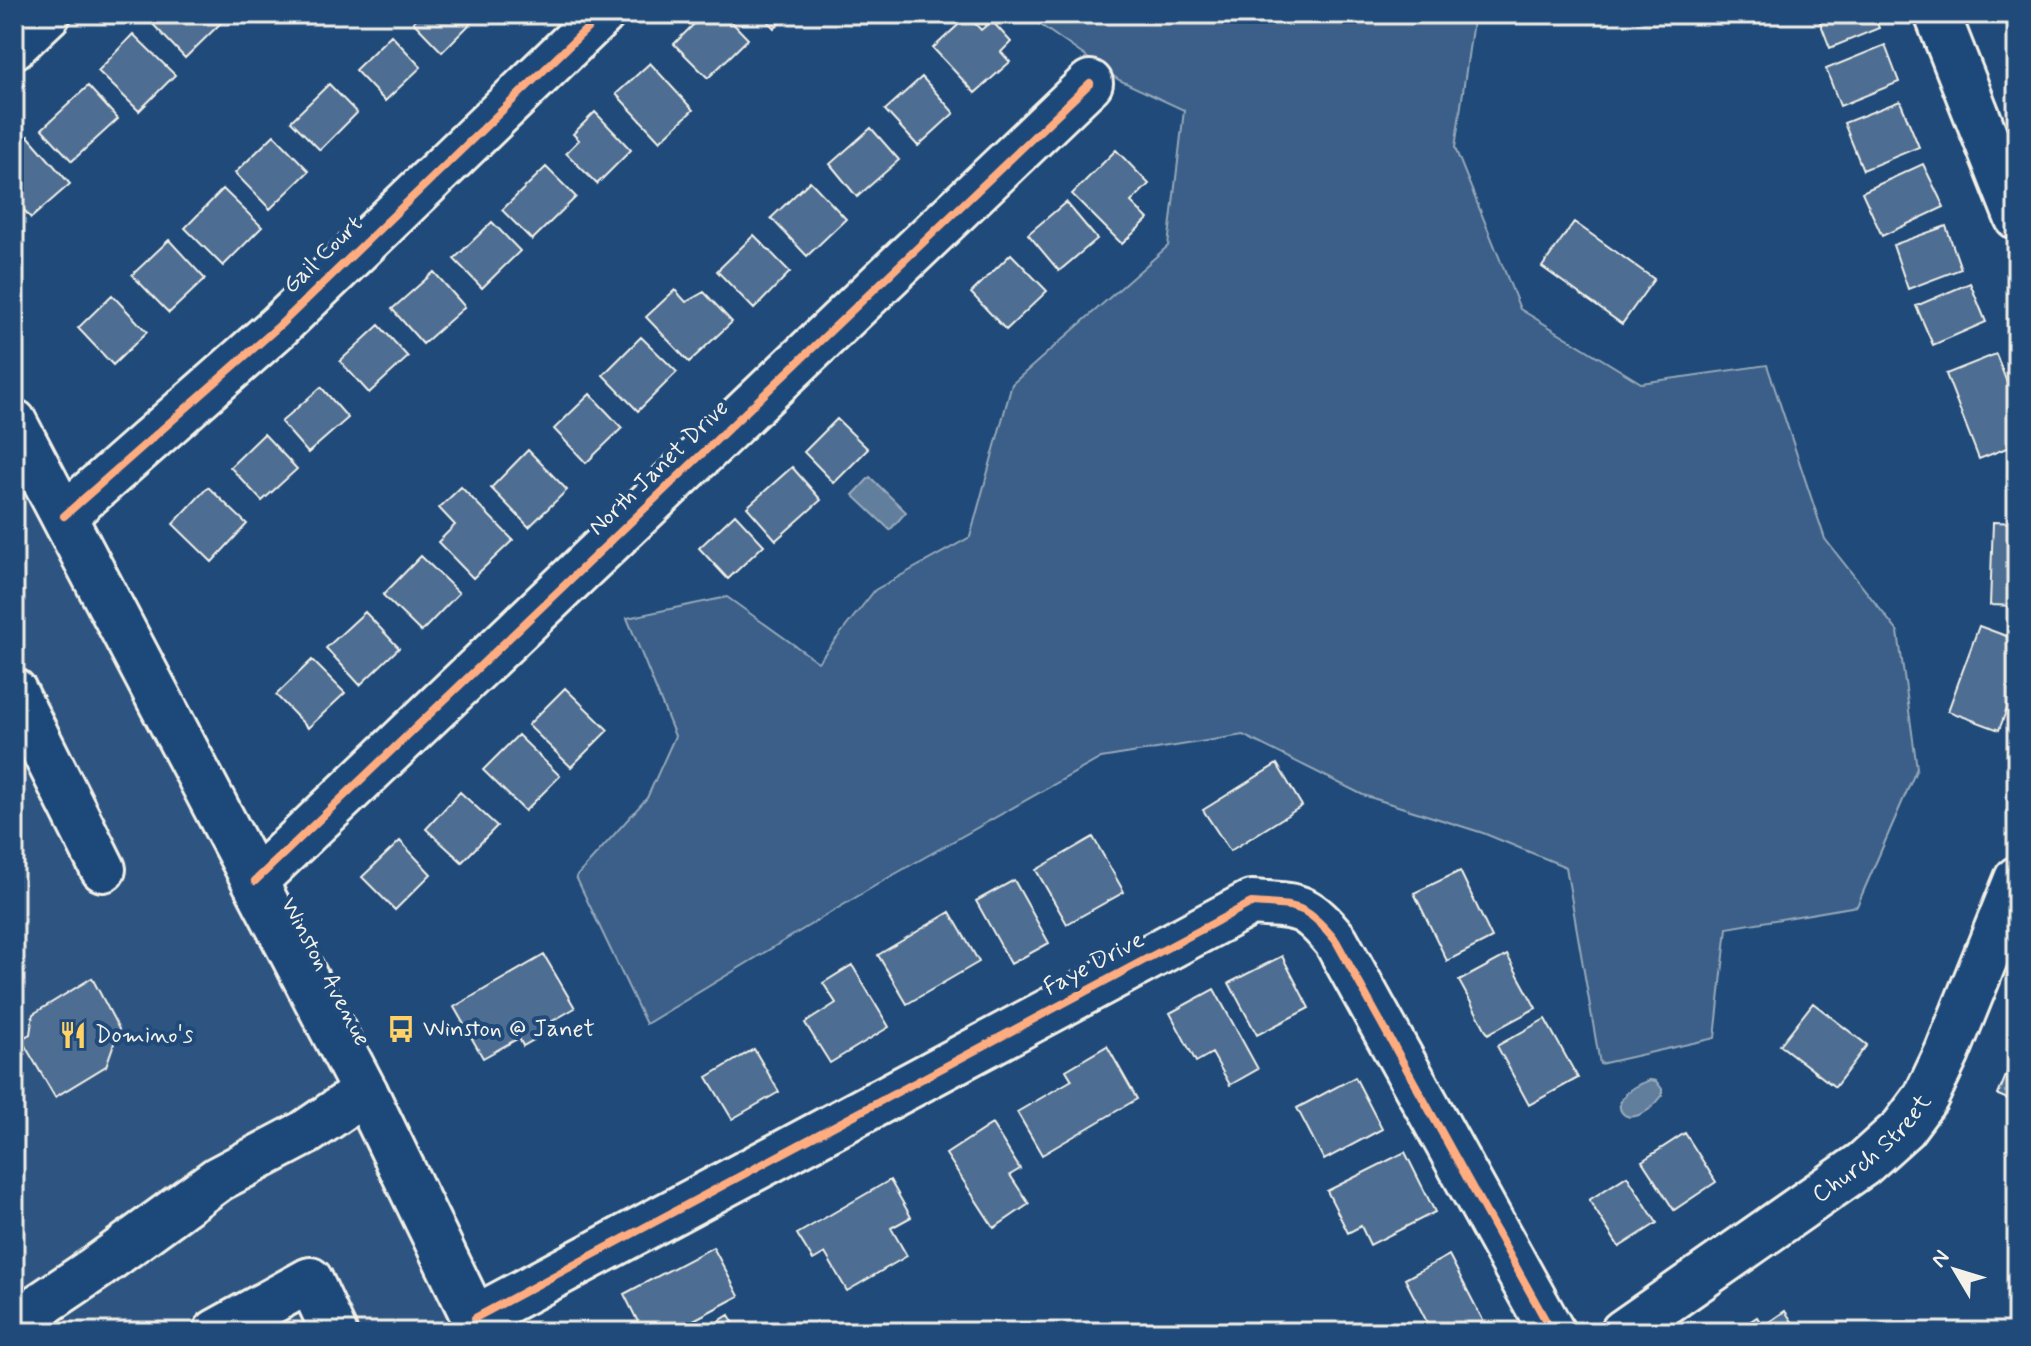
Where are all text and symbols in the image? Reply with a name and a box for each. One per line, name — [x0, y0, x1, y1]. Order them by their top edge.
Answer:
street label: Gail Court — [276, 209, 370, 301]
street label: North Janet Drive — [582, 393, 736, 543]
street label: Winston Avenue — [273, 892, 377, 1052]
street label: Faye Drive — [1038, 925, 1150, 1003]
bus stop icon: Winston @ Janet — [386, 1014, 416, 1044]
place label: Winston @ Janet — [423, 1014, 595, 1045]
restaurant icon: Domino's — [58, 1020, 88, 1050]
place label: Domino's — [95, 1020, 194, 1051]
street label: Church Street — [1806, 1088, 1939, 1210]
north arrow — [1915, 1230, 1995, 1310]
text: N — [1925, 1245, 1956, 1273]

